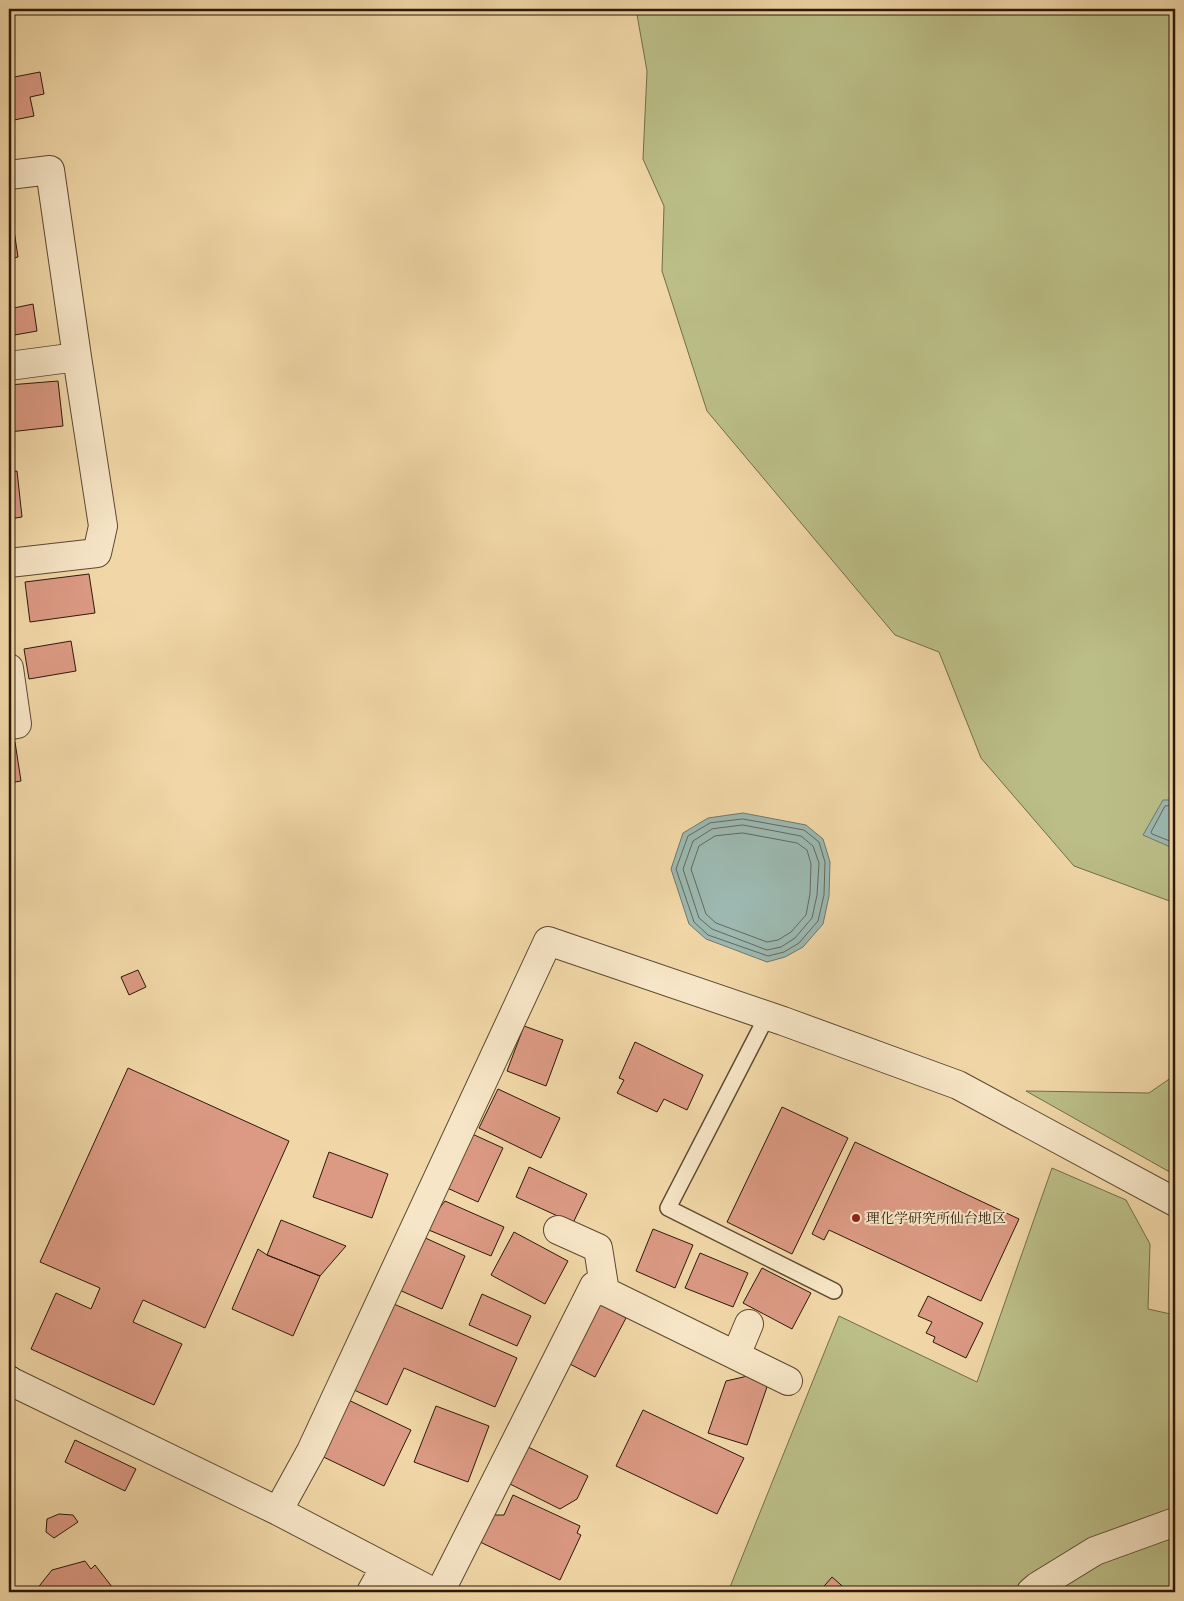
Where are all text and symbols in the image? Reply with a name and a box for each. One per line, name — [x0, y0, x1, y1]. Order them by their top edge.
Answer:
place label: 理化学研究所仙台地区 — [866, 1209, 1006, 1228]
marker: 理化学研究所仙台地区 — [850, 1212, 862, 1224]

